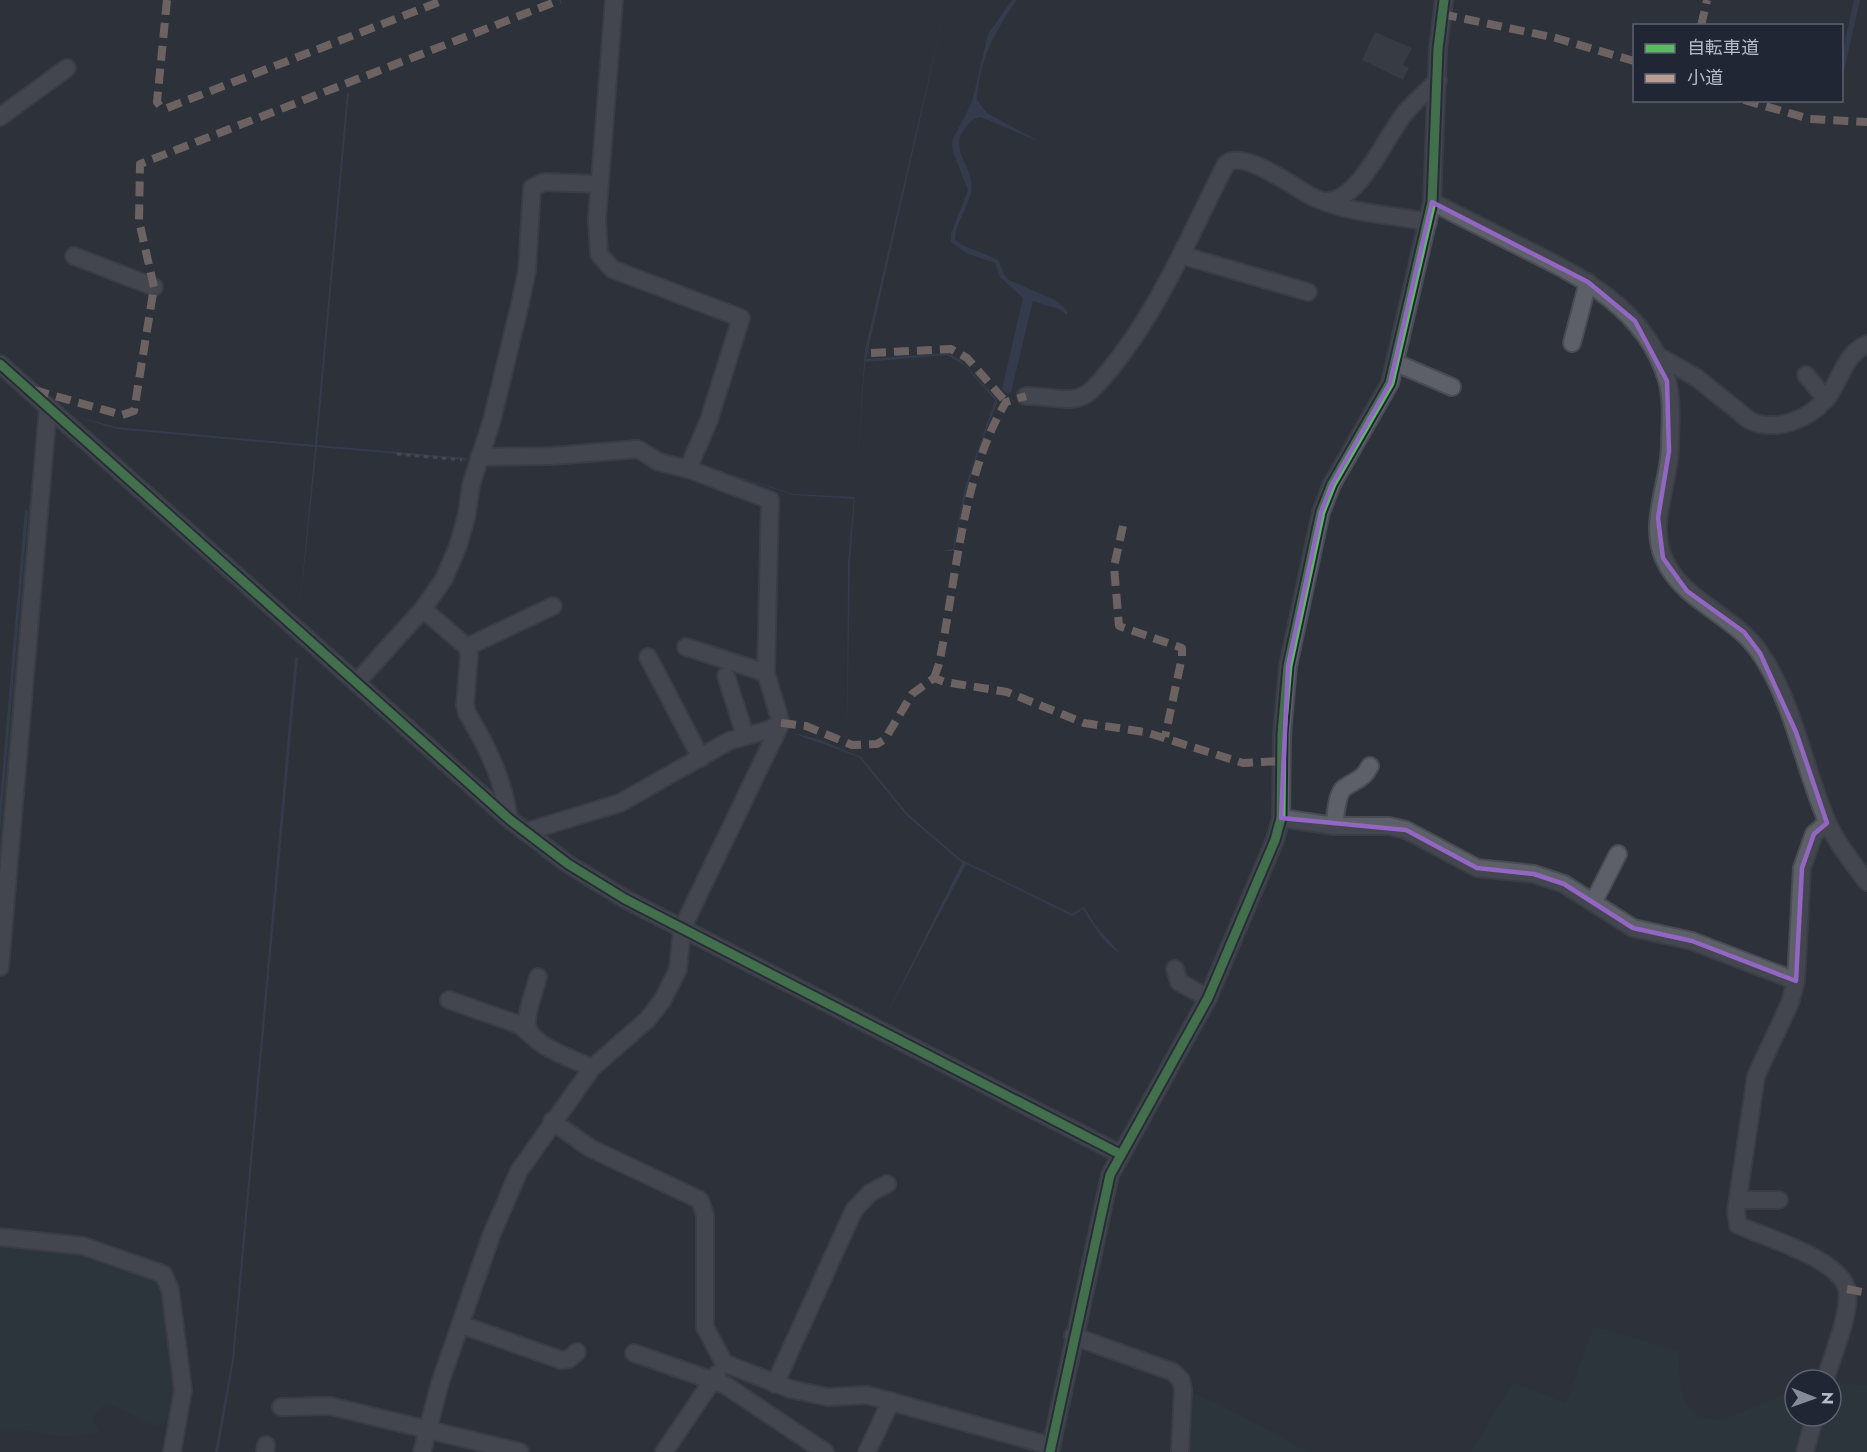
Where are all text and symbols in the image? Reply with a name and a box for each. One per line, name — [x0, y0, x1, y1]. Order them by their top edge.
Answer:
legend — [1633, 24, 1843, 102]
text: 自転車道 — [1687, 35, 1759, 61]
text: 小道 — [1687, 65, 1723, 91]
north arrow — [1783, 1368, 1843, 1428]
text: N — [1816, 1392, 1839, 1405]

